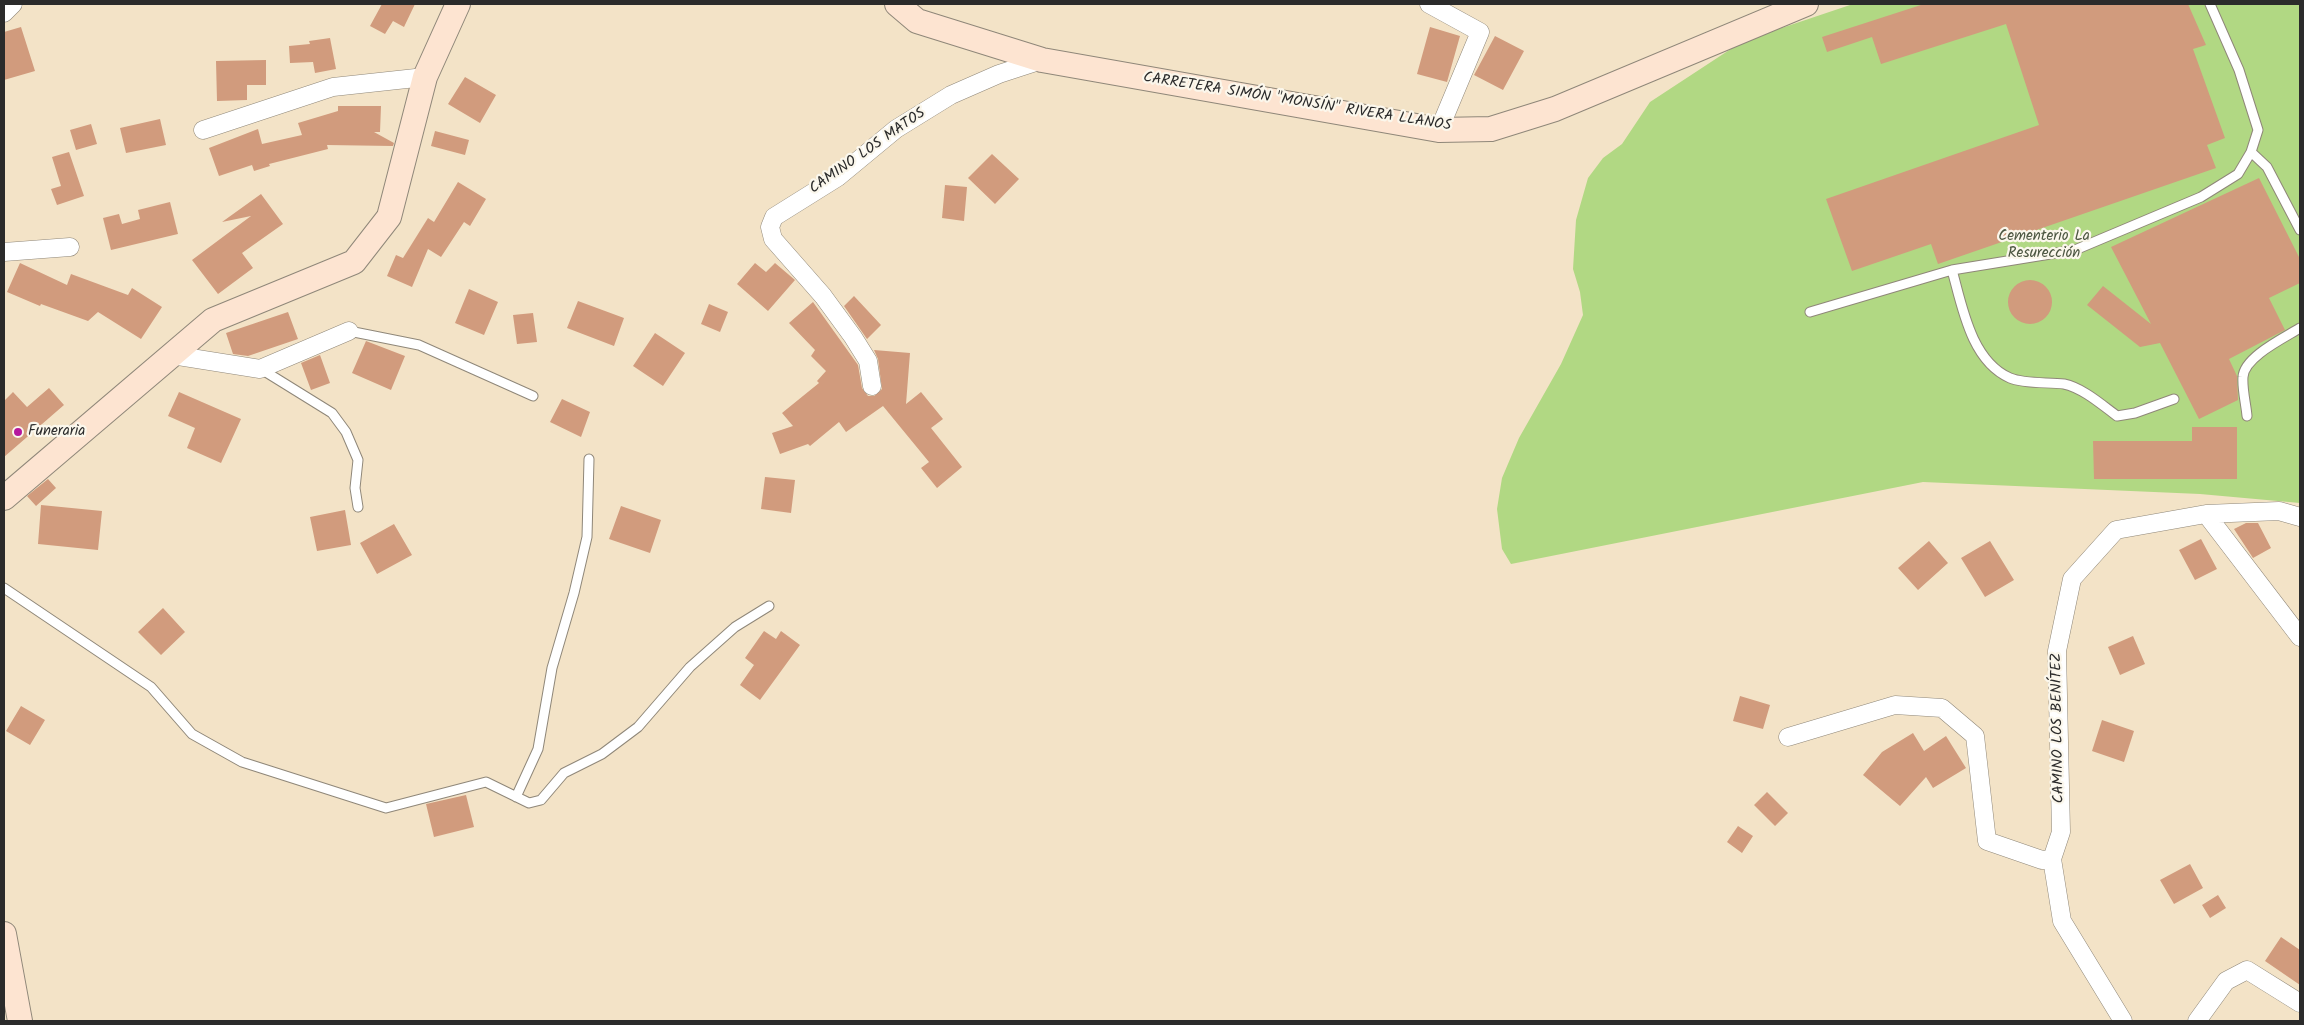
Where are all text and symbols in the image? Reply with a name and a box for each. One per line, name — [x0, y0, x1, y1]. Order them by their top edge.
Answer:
street label: CARRETERA SIMÓN "MONSÍN" RIVERA LLANOS — [1142, 70, 1452, 136]
street label: CAMINO LOS MATOS — [807, 105, 929, 199]
park label: Cementerio La Resurección — [1998, 228, 2090, 263]
place label: Funeraria — [28, 423, 85, 441]
marker: Funeraria — [12, 426, 24, 438]
street label: CAMINO LOS BENÍTEZ — [2049, 653, 2069, 803]

